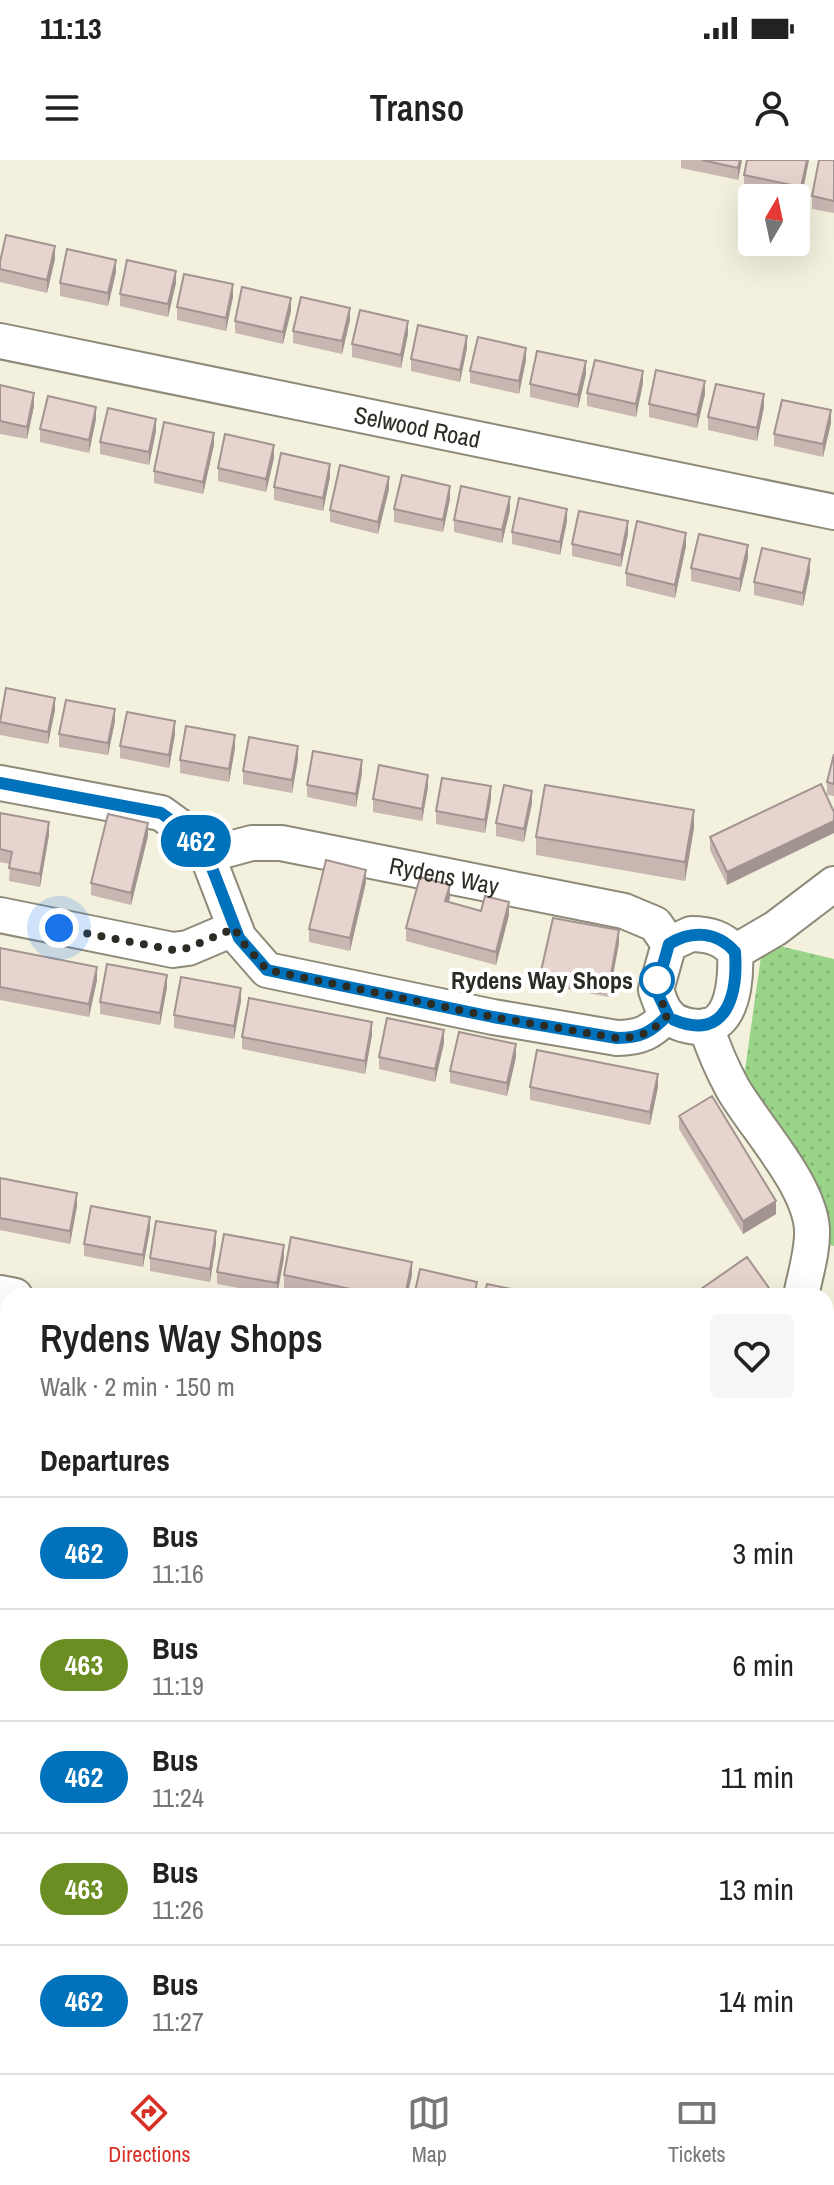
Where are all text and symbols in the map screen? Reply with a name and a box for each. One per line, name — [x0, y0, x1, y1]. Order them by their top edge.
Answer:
text: 11:13 — [40, 8, 102, 48]
text: Transo — [370, 84, 464, 132]
icon: menu — [40, 86, 84, 130]
icon: person — [750, 86, 794, 130]
north arrow — [738, 184, 810, 256]
map controls — [738, 184, 810, 256]
street label: Selwood Road — [351, 398, 483, 455]
line badge: 462 — [150, 815, 242, 867]
text: 462 — [177, 822, 215, 860]
street label: Rydens Way — [387, 849, 502, 902]
your location — [39, 908, 79, 948]
marker: Rydens Way Shops — [640, 963, 674, 997]
place label: Rydens Way Shops — [451, 964, 633, 996]
text: Rydens Way Shops — [40, 1313, 323, 1364]
button: heart — [710, 1314, 794, 1398]
text: Walk · 2 min · 150 m — [40, 1369, 235, 1404]
text: Departures — [40, 1440, 170, 1480]
text: Bus — [152, 1516, 198, 1556]
text: 3 min — [732, 1533, 794, 1573]
text: 462 — [65, 1534, 103, 1572]
text: 11:16 — [152, 1556, 204, 1591]
text: Bus — [152, 1628, 198, 1668]
text: 6 min — [732, 1645, 794, 1685]
text: 463 — [65, 1646, 103, 1684]
text: 11:19 — [152, 1668, 204, 1703]
text: Bus — [152, 1740, 198, 1780]
text: 11 min — [721, 1757, 794, 1797]
text: 462 — [65, 1758, 103, 1796]
text: 11:24 — [152, 1780, 204, 1815]
text: Bus — [152, 1852, 198, 1892]
text: 13 min — [719, 1869, 794, 1909]
text: 463 — [65, 1870, 103, 1908]
text: 11:26 — [152, 1892, 204, 1927]
text: Bus — [152, 1964, 198, 2004]
text: 14 min — [719, 1981, 794, 2021]
text: 462 — [65, 1982, 103, 2020]
text: 11:27 — [152, 2004, 204, 2039]
tab: Directions — [108, 2091, 191, 2169]
tab: Map — [407, 2091, 451, 2169]
tab: Tickets — [668, 2091, 726, 2169]

